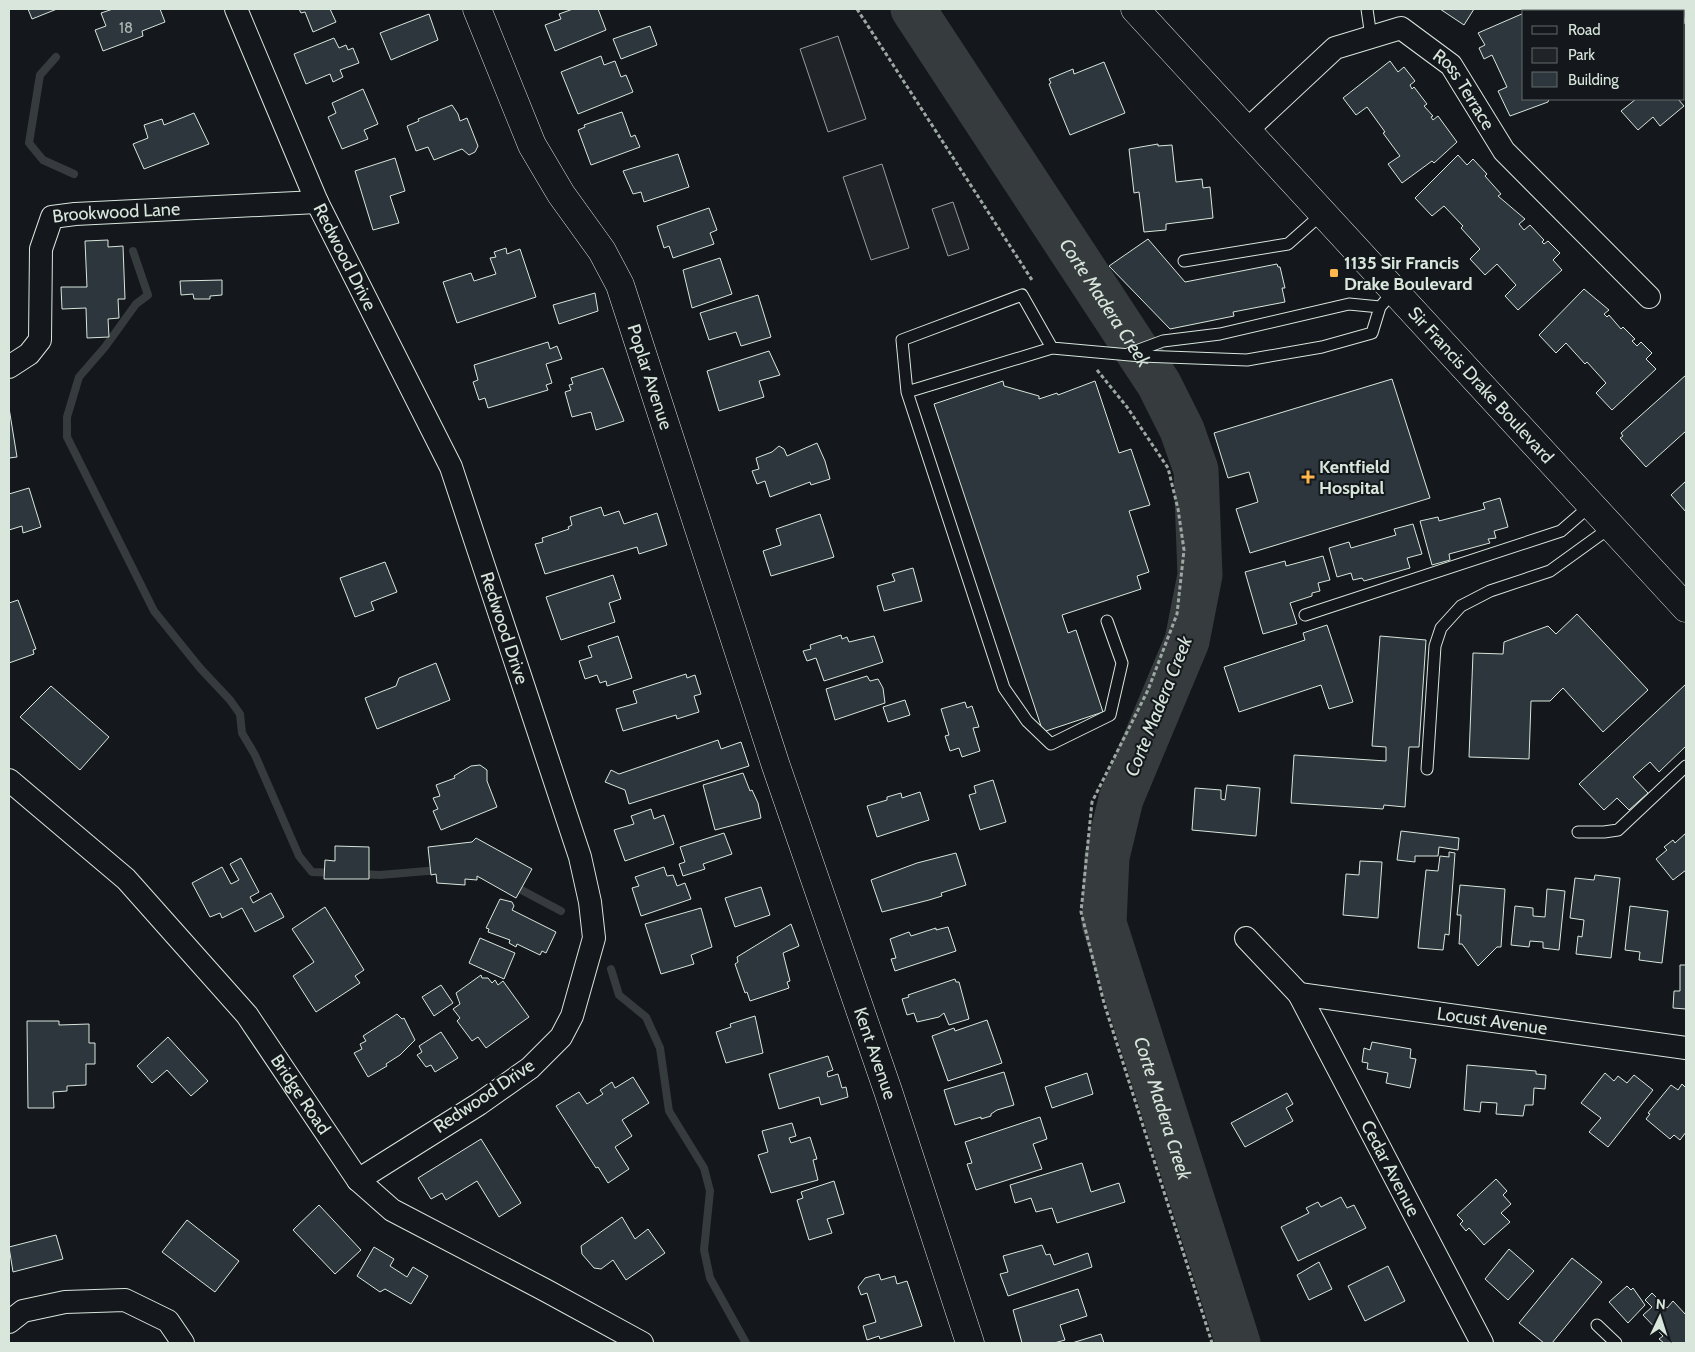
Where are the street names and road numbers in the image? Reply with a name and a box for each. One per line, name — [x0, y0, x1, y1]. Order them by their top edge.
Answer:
street label: Ross Terrace — [1429, 44, 1499, 134]
street label: Brookwood Lane — [51, 198, 181, 228]
street label: Redwood Drive — [309, 200, 381, 314]
street label: Sir Francis Drake Boulevard — [1404, 302, 1558, 468]
street label: Poplar Avenue — [622, 321, 677, 433]
street label: Redwood Drive — [475, 569, 533, 687]
street label: Locust Avenue — [1436, 1002, 1549, 1040]
street label: Kent Avenue — [849, 1004, 901, 1102]
street label: Bridge Road — [266, 1050, 335, 1138]
street label: Redwood Drive — [429, 1054, 539, 1138]
street label: Cedar Avenue — [1356, 1117, 1425, 1220]

